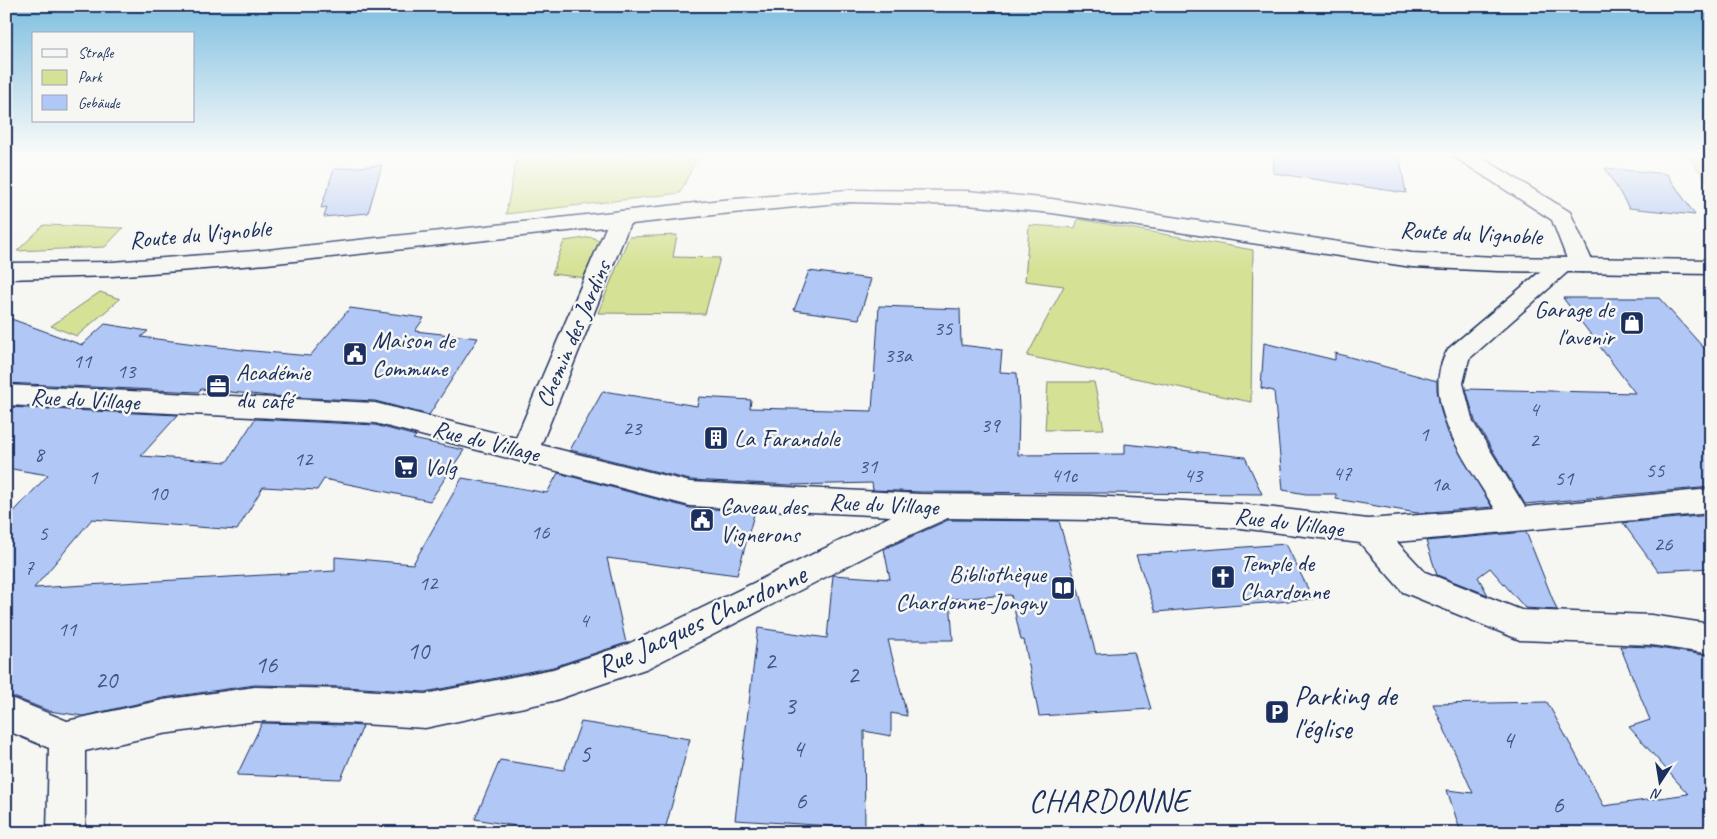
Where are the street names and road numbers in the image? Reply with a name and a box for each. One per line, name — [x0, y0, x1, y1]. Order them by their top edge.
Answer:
street label: Route du Vignoble — [128, 213, 274, 255]
street label: Route du Vignoble — [1399, 214, 1545, 252]
street label: Chemin des Jardins — [529, 254, 618, 412]
street label: Rue du Village — [30, 381, 142, 417]
street label: Rue du Village — [429, 413, 545, 469]
street label: Rue du Village — [829, 486, 941, 522]
street label: Rue du Village — [1233, 500, 1347, 544]
street label: Rue Jacques Chardonne — [590, 555, 814, 685]

